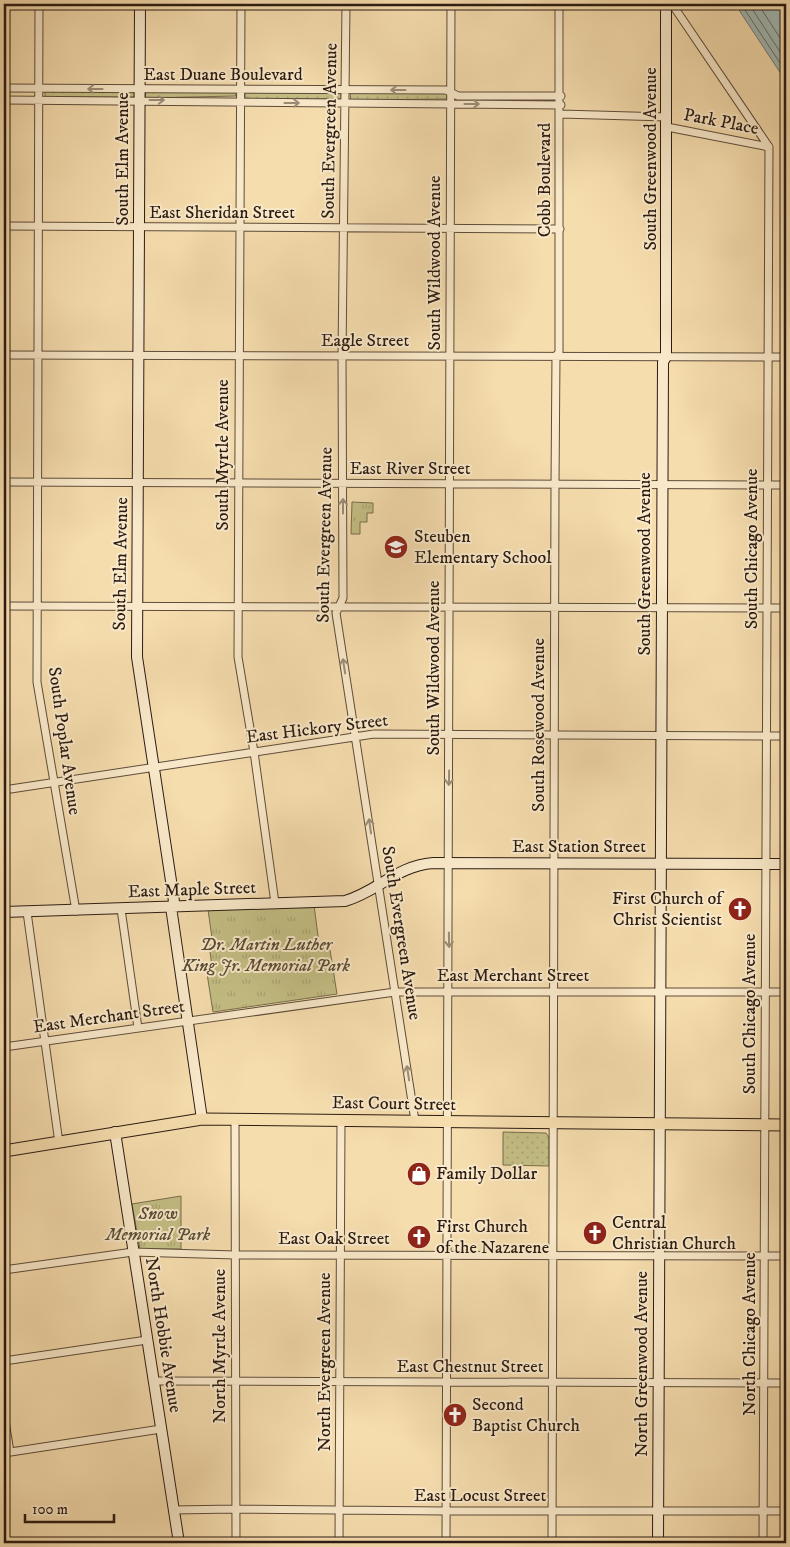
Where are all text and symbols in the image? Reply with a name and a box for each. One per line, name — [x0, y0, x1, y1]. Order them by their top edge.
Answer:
street label: South Evergreen Avenue — [317, 43, 343, 219]
street label: East Duane Boulevard — [143, 64, 303, 86]
street label: South Greenwood Avenue — [640, 67, 662, 251]
one-way arrow — [87, 84, 104, 94]
one-way arrow — [390, 85, 406, 95]
street label: South Elm Avenue — [112, 92, 134, 226]
one-way arrow — [149, 95, 165, 105]
one-way arrow — [284, 98, 300, 108]
one-way arrow — [464, 99, 480, 109]
street label: Park Place — [682, 104, 760, 140]
street label: Cobb Boulevard — [534, 123, 556, 237]
street label: South Wildwood Avenue — [424, 175, 446, 351]
street label: East Sheridan Street — [149, 202, 295, 224]
street label: Eagle Street — [321, 330, 409, 352]
street label: South Myrtle Avenue — [212, 379, 234, 531]
street label: South Evergreen Avenue — [312, 447, 338, 623]
street label: East River Street — [349, 458, 471, 480]
street label: South Chicago Avenue — [741, 469, 763, 629]
street label: South Greenwood Avenue — [634, 472, 656, 656]
street label: South Elm Avenue — [109, 497, 133, 631]
one-way arrow — [338, 498, 348, 514]
place label: Steuben Elementary School — [414, 526, 552, 569]
school or university icon: Steuben Elementary School — [383, 534, 409, 560]
street label: South Wildwood Avenue — [423, 580, 445, 756]
street label: South Rosewood Avenue — [528, 638, 550, 812]
one-way arrow — [338, 658, 348, 674]
street label: South Poplar Avenue — [43, 666, 85, 816]
street label: East Hickory Street — [245, 709, 389, 749]
one-way arrow — [444, 769, 454, 785]
one-way arrow — [364, 819, 374, 835]
street label: East Station Street — [512, 836, 646, 858]
street label: South Evergreen Avenue — [376, 844, 426, 1022]
street label: East Maple Street — [127, 877, 257, 903]
place label: First Church of Christ Scientist — [612, 888, 725, 931]
church icon: First Church of Christ Scientist — [727, 896, 753, 922]
one-way arrow — [444, 932, 454, 948]
park label: Dr. Martin Luther King Jr. Memorial Park — [181, 934, 351, 977]
street label: South Chicago Avenue — [739, 934, 761, 1094]
street label: East Merchant Street — [437, 965, 590, 987]
street label: East Merchant Street — [32, 995, 186, 1039]
one-way arrow — [403, 1066, 413, 1082]
street label: East Court Street — [332, 1092, 457, 1116]
shop icon: Family Dollar — [406, 1161, 432, 1187]
place label: Family Dollar — [436, 1163, 537, 1185]
park label: Snow Memorial Park — [104, 1203, 211, 1246]
place label: Central Christian Church — [612, 1212, 736, 1255]
place label: First Church of the Nazarene — [436, 1216, 549, 1259]
church icon: Central Christian Church — [582, 1220, 608, 1246]
church icon: First Church of the Nazarene — [406, 1224, 432, 1250]
street label: East Oak Street — [278, 1228, 390, 1250]
street label: North Chicago Avenue — [739, 1252, 761, 1416]
street label: North Hobbie Avenue — [140, 1256, 186, 1414]
street label: North Myrtle Avenue — [209, 1269, 231, 1423]
street label: North Greenwood Avenue — [631, 1271, 653, 1457]
street label: North Evergreen Avenue — [314, 1273, 336, 1451]
street label: East Chestnut Street — [397, 1356, 544, 1378]
place label: Second Baptist Church — [472, 1394, 580, 1437]
church icon: Second Baptist Church — [442, 1402, 468, 1428]
street label: East Locust Street — [414, 1485, 546, 1507]
scale bar — [25, 1492, 114, 1524]
text: 100 m — [32, 1500, 68, 1519]

